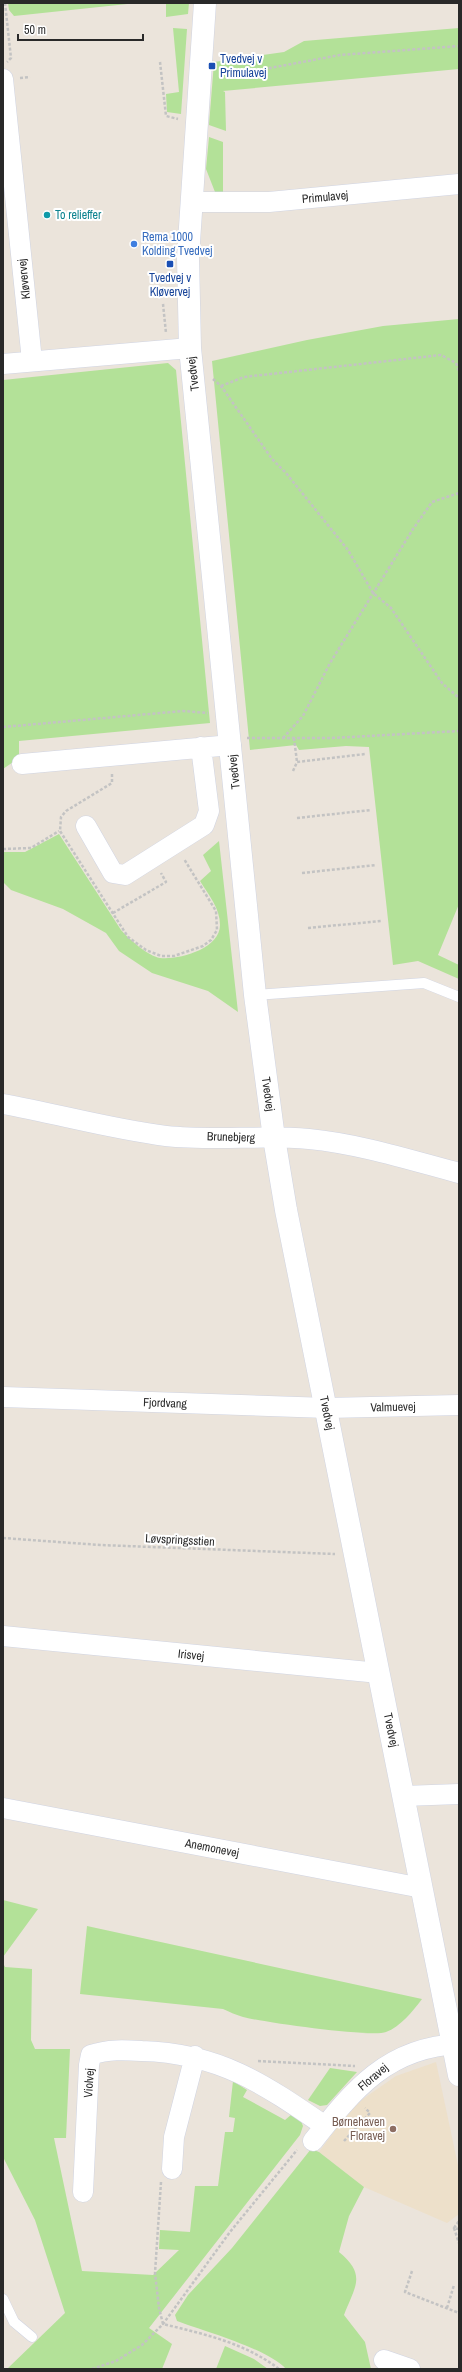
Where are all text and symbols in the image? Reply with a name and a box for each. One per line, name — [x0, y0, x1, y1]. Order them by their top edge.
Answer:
scale bar — [18, 16, 143, 42]
text: 50 m — [24, 22, 46, 38]
place label: Tvedvej v Primulavej — [220, 51, 266, 81]
marker: Tvedvej v Primulavej — [207, 61, 217, 71]
street label: Primulavej — [301, 187, 349, 207]
place label: To relieffer — [55, 207, 102, 223]
marker: To relieffer — [42, 210, 52, 220]
place label: Rema 1000 Kolding Tvedvej — [142, 229, 212, 259]
marker: Rema 1000 Kolding Tvedvej — [129, 239, 139, 249]
street label: Kløvervej — [14, 258, 34, 300]
marker: Tvedvej v Kløvervej — [165, 259, 175, 269]
place label: Tvedvej v Kløvervej — [149, 270, 191, 300]
street label: Tvedvej — [183, 356, 203, 392]
street label: Tvedvej — [224, 754, 244, 790]
street label: Tvedvej — [258, 1076, 278, 1112]
street label: Brunebjerg — [207, 1128, 256, 1146]
street label: Fjordvang — [143, 1394, 188, 1412]
street label: Tvedvej — [316, 1395, 338, 1431]
street label: Valmuevej — [370, 1399, 416, 1415]
street label: Løvspringsstien — [145, 1530, 215, 1550]
street label: Irisvej — [177, 1646, 205, 1664]
street label: Tvedvej — [380, 1712, 402, 1748]
street label: Anemonevej — [183, 1835, 240, 1861]
street label: Floravej — [354, 2060, 392, 2094]
street label: Violvej — [80, 2068, 98, 2098]
place label: Børnehaven Floravej — [332, 2114, 385, 2144]
marker: Børnehaven Floravej — [388, 2124, 398, 2134]

